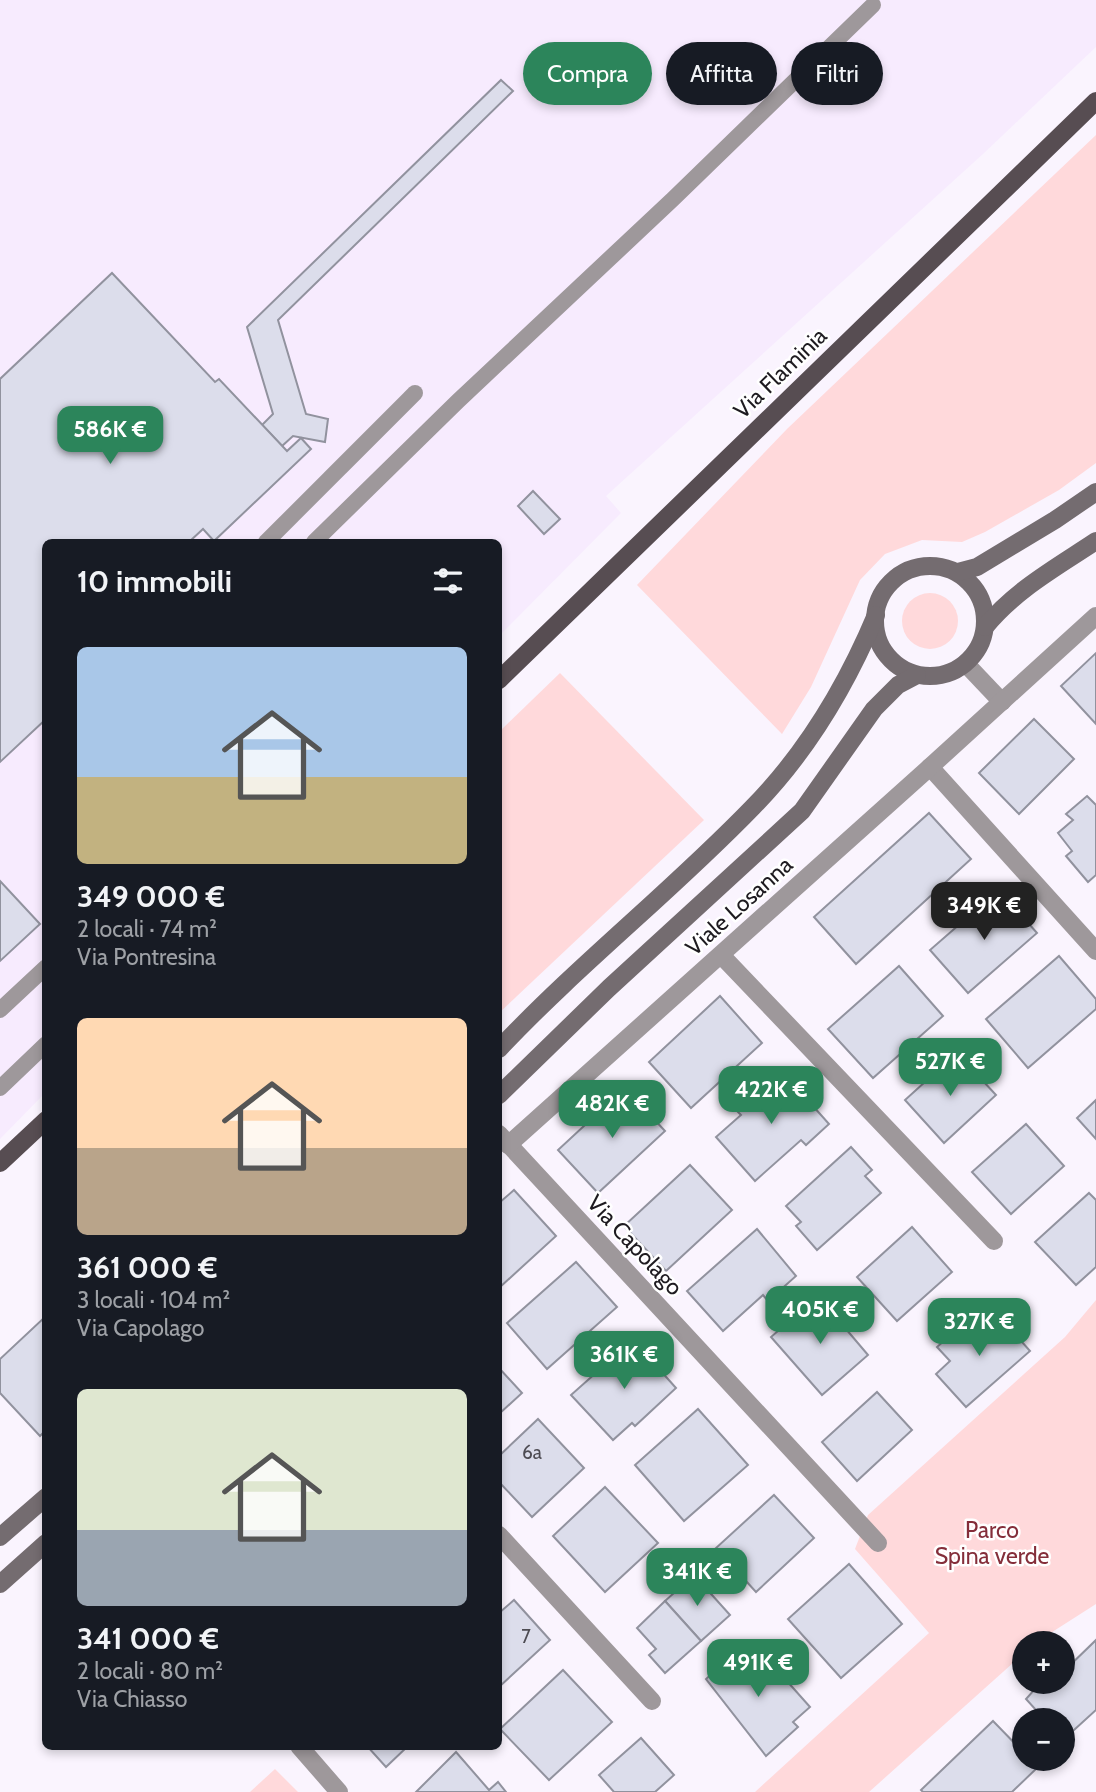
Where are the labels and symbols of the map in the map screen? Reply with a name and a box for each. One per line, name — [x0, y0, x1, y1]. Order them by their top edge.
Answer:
street label: Via Flaminia — [728, 322, 832, 424]
pin: 586K € — [53, 406, 167, 466]
street label: Viale Losanna — [680, 851, 798, 961]
pin: 349K € — [927, 883, 1041, 942]
pin: 527K € — [893, 1038, 1007, 1098]
pin: 422K € — [714, 1066, 828, 1126]
pin: 482K € — [555, 1080, 669, 1140]
street label: Via Capolago — [581, 1189, 689, 1301]
pin: 405K € — [763, 1286, 877, 1346]
pin: 327K € — [922, 1298, 1036, 1358]
pin: 361K € — [567, 1332, 681, 1391]
house number: 6a — [522, 1441, 542, 1464]
park label: Parco Spina verde — [935, 1516, 1049, 1570]
pin: 341K € — [640, 1548, 754, 1608]
house number: 7 — [521, 1625, 531, 1648]
pin: 491K € — [701, 1640, 815, 1699]

